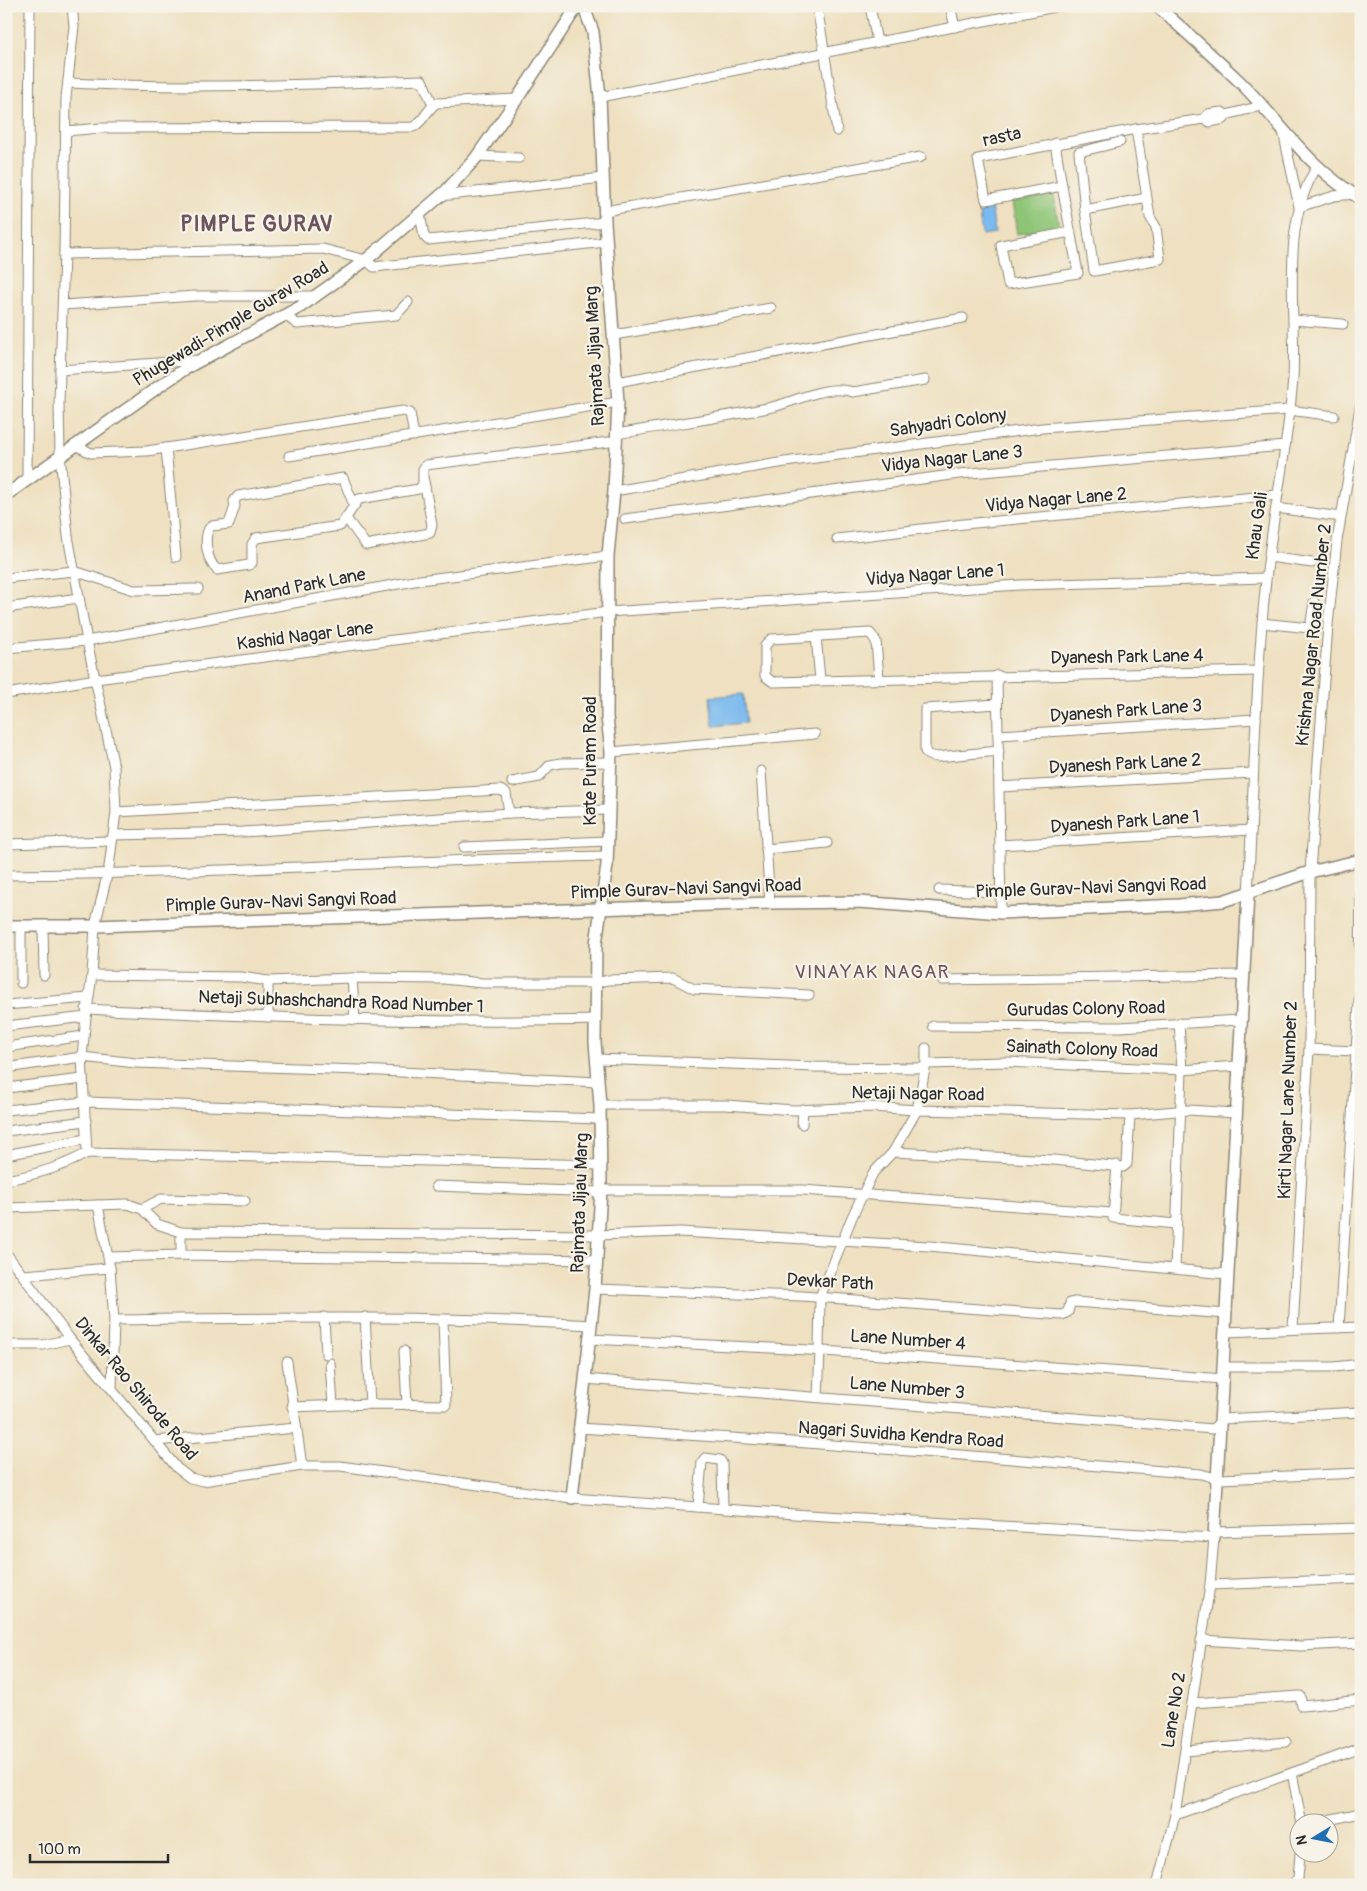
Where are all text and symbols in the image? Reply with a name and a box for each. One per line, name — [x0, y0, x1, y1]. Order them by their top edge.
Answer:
street label: rasta — [981, 122, 1023, 152]
district label: PIMPLE GURAV — [180, 210, 334, 238]
street label: Phugewadi-Pimple Gurav Road — [129, 256, 333, 392]
street label: Rajmata Jijau Marg — [580, 285, 610, 427]
street label: Sahyadri Colony — [888, 403, 1008, 443]
street label: Vidya Nagar Lane 3 — [880, 440, 1024, 478]
street label: Vidya Nagar Lane 2 — [984, 482, 1128, 518]
street label: Khau Gali — [1241, 491, 1273, 561]
street label: Krishna Nagar Road Number 2 — [1291, 523, 1337, 747]
street label: Vidya Nagar Lane 1 — [865, 559, 1005, 591]
street label: Anand Park Lane — [240, 563, 368, 609]
street label: Kashid Nagar Lane — [236, 616, 375, 656]
street label: Dyanesh Park Lane 4 — [1050, 644, 1204, 670]
street label: Dyanesh Park Lane 3 — [1049, 694, 1203, 728]
street label: Kate Puram Road — [579, 696, 602, 826]
street label: Dyanesh Park Lane 2 — [1048, 749, 1202, 779]
street label: Dyanesh Park Lane 1 — [1050, 805, 1200, 839]
street label: Pimple Gurav-Navi Sangvi Road — [975, 872, 1207, 904]
street label: Pimple Gurav-Navi Sangvi Road — [570, 873, 802, 905]
street label: Pimple Gurav-Navi Sangvi Road — [165, 886, 397, 918]
district label: VINAYAK NAGAR — [795, 960, 949, 984]
street label: Netaji Subhashchandra Road Number 1 — [198, 986, 484, 1018]
street label: Gurudas Colony Road — [1006, 996, 1166, 1022]
street label: Kirti Nagar Lane Number 2 — [1273, 1000, 1303, 1200]
street label: Sainath Colony Road — [1005, 1035, 1159, 1063]
street label: Netaji Nagar Road — [851, 1081, 985, 1107]
street label: Rajmata Jijau Marg — [566, 1132, 594, 1274]
street label: Devkar Path — [786, 1268, 874, 1296]
street label: Dinkar Rao Shirode Road — [69, 1313, 203, 1465]
street label: Lane Number 4 — [849, 1324, 967, 1356]
street label: Lane Number 3 — [848, 1372, 966, 1404]
street label: Nagari Suvidha Kendra Road — [797, 1416, 1005, 1454]
street label: Lane No 2 — [1157, 1670, 1191, 1750]
north arrow — [1290, 1814, 1340, 1864]
scale bar — [30, 1831, 168, 1863]
text: N — [1292, 1834, 1311, 1846]
text: 100 m — [38, 1840, 81, 1859]

